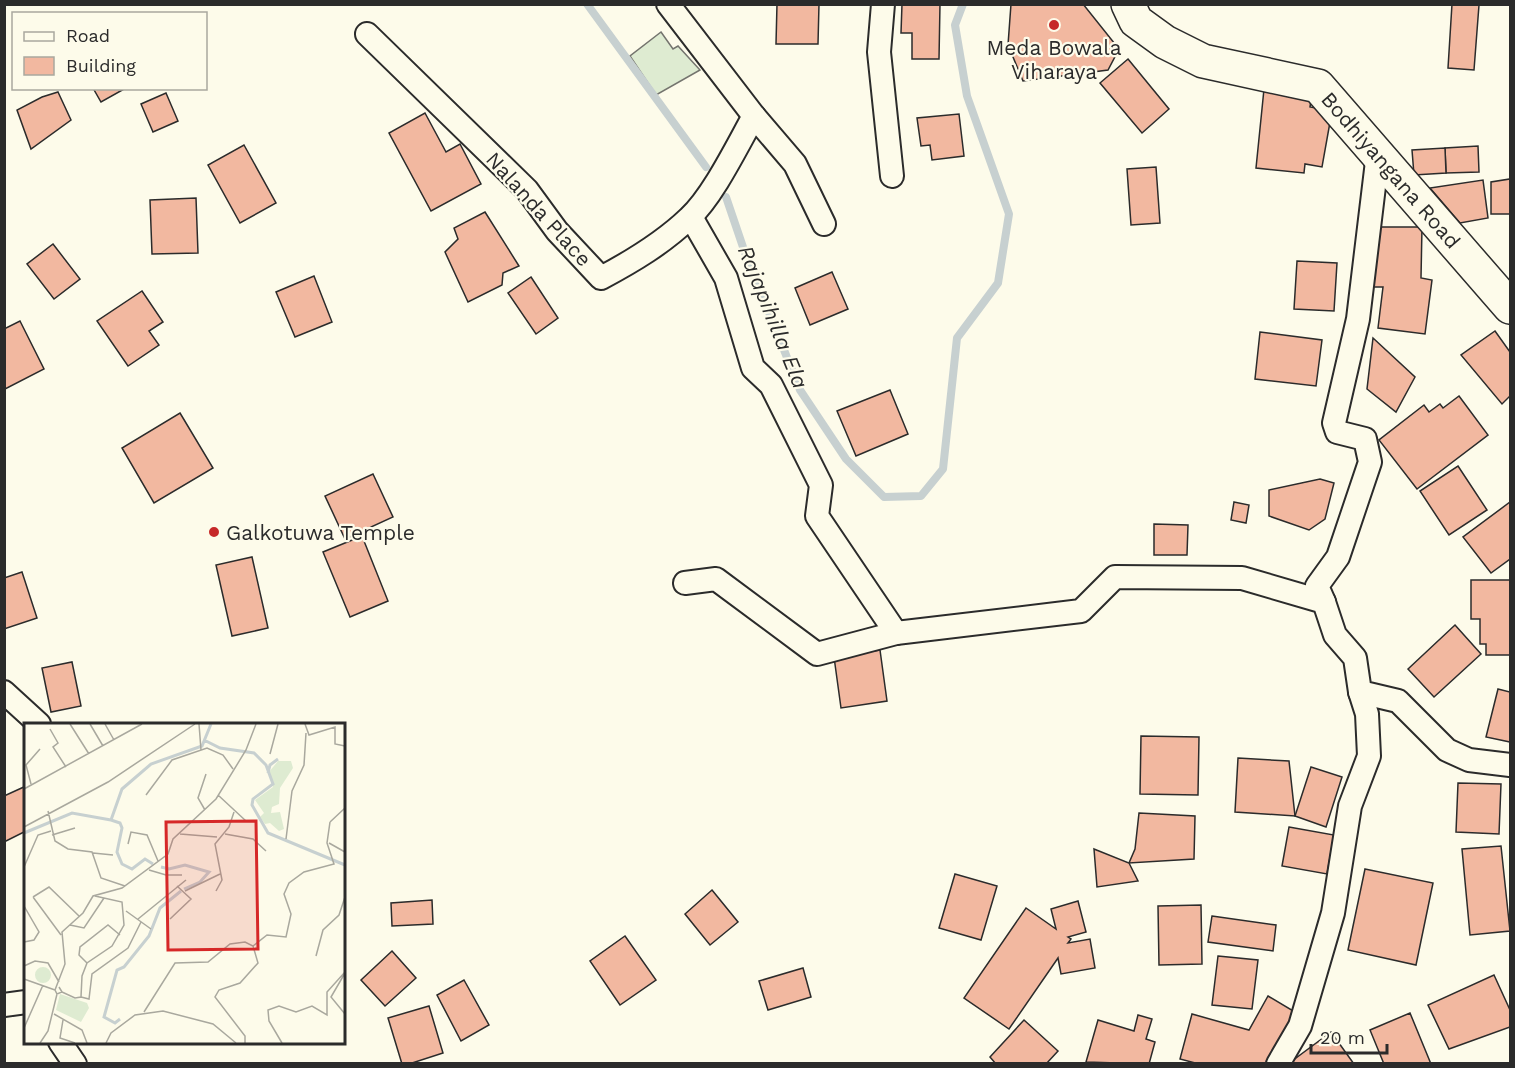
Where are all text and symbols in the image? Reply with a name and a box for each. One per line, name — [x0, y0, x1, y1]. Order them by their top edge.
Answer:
legend — [12, 12, 207, 90]
marker: Meda Bowala Viharaya — [1047, 18, 1061, 32]
text: Road — [66, 25, 110, 46]
place label: Meda Bowala Viharaya — [986, 35, 1122, 84]
text: Building — [66, 55, 136, 76]
street label: Bodhiyangana Road — [1316, 87, 1466, 253]
street label: Nalanda Place — [481, 147, 597, 271]
water label: Rajapihilla Ela — [733, 242, 813, 392]
place label: Galkotuwa Temple — [226, 520, 415, 545]
marker: Galkotuwa Temple — [207, 525, 221, 539]
inset map — [24, 723, 345, 1044]
scale bar — [1311, 1017, 1388, 1055]
text: 20 m — [1320, 1027, 1365, 1048]

